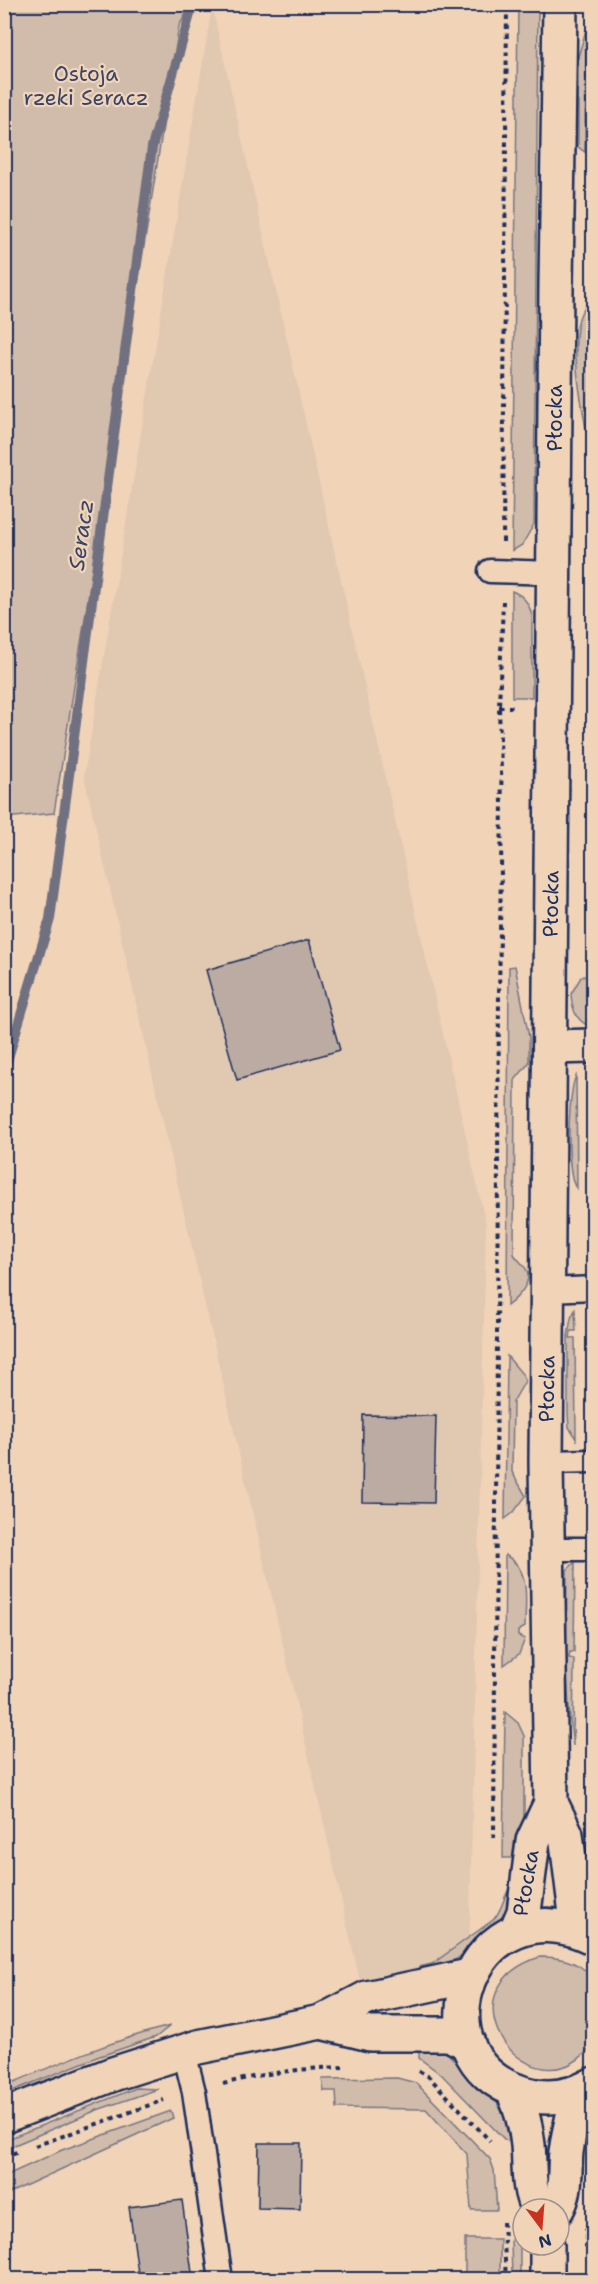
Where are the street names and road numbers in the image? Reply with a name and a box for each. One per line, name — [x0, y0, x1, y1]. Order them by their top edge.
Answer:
street label: Płocka — [541, 385, 569, 452]
street label: Płocka — [536, 870, 566, 938]
street label: Płocka — [532, 1355, 562, 1423]
street label: Płocka — [506, 1848, 546, 1918]

